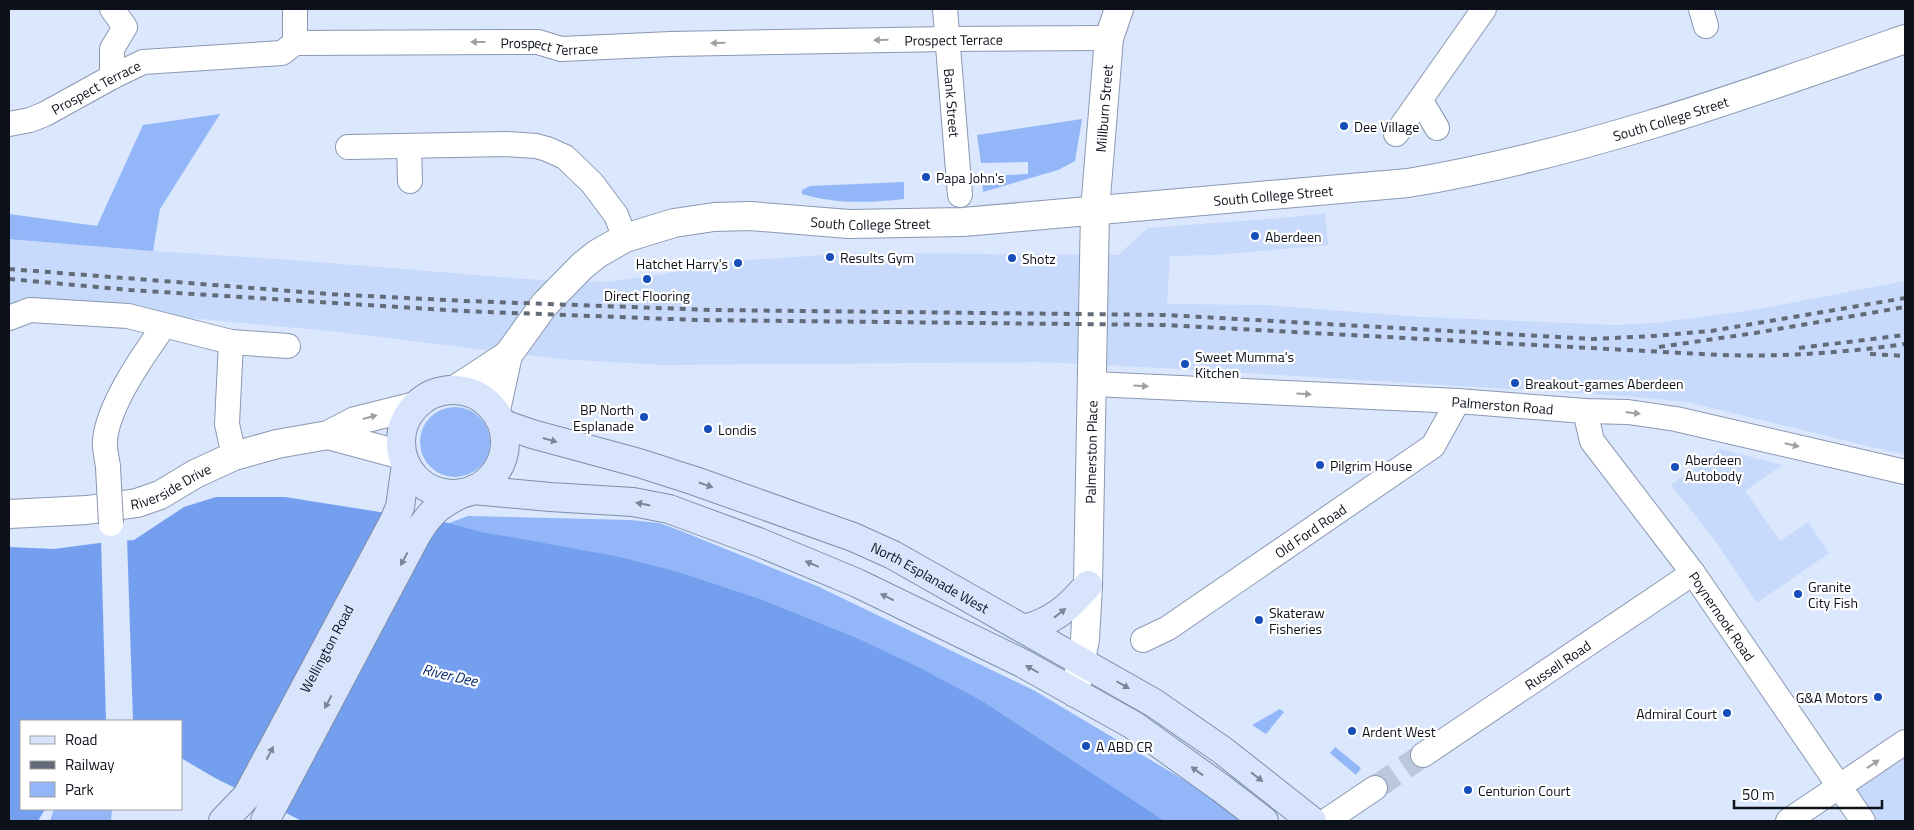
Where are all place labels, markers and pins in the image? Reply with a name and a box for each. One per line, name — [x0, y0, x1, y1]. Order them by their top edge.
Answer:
place label: Dee Village — [1354, 116, 1419, 137]
marker: Dee Village — [1338, 120, 1350, 132]
place label: Papa John's — [936, 167, 1004, 188]
marker: Papa John's — [920, 171, 932, 183]
place label: Aberdeen — [1265, 226, 1322, 247]
marker: Aberdeen — [1249, 230, 1261, 242]
place label: Results Gym — [840, 247, 914, 268]
place label: Shotz — [1022, 248, 1056, 269]
marker: Results Gym — [824, 251, 836, 263]
marker: Shotz — [1006, 252, 1018, 264]
place label: Hatchet Harry's — [636, 253, 728, 274]
marker: Hatchet Harry's — [732, 257, 744, 269]
marker: Direct Flooring — [641, 273, 653, 285]
place label: Direct Flooring — [604, 285, 690, 306]
place label: Sweet Mumma's Kitchen — [1195, 346, 1294, 383]
marker: Sweet Mumma's Kitchen — [1179, 358, 1191, 370]
place label: Breakout-games Aberdeen — [1525, 373, 1684, 394]
marker: Breakout-games Aberdeen — [1509, 377, 1521, 389]
place label: BP North Esplanade — [573, 399, 634, 436]
marker: BP North Esplanade — [638, 411, 650, 423]
place label: Londis — [718, 419, 757, 440]
marker: Londis — [702, 423, 714, 435]
place label: Aberdeen Autobody — [1685, 449, 1742, 486]
place label: Pilgrim House — [1330, 455, 1412, 476]
marker: Pilgrim House — [1314, 459, 1326, 471]
marker: Aberdeen Autobody — [1669, 461, 1681, 473]
place label: Granite City Fish — [1808, 576, 1858, 613]
marker: Granite City Fish — [1792, 588, 1804, 600]
place label: Skateraw Fisheries — [1269, 602, 1325, 639]
marker: Skateraw Fisheries — [1253, 614, 1265, 626]
place label: G&A Motors — [1796, 687, 1868, 708]
marker: G&A Motors — [1872, 691, 1884, 703]
place label: Admiral Court — [1636, 703, 1717, 724]
marker: Admiral Court — [1721, 707, 1733, 719]
place label: Ardent West — [1362, 721, 1436, 742]
marker: Ardent West — [1346, 725, 1358, 737]
place label: A ABD CR — [1096, 736, 1153, 757]
marker: A ABD CR — [1080, 740, 1092, 752]
place label: Centurion Court — [1478, 780, 1570, 801]
marker: Centurion Court — [1462, 784, 1474, 796]

